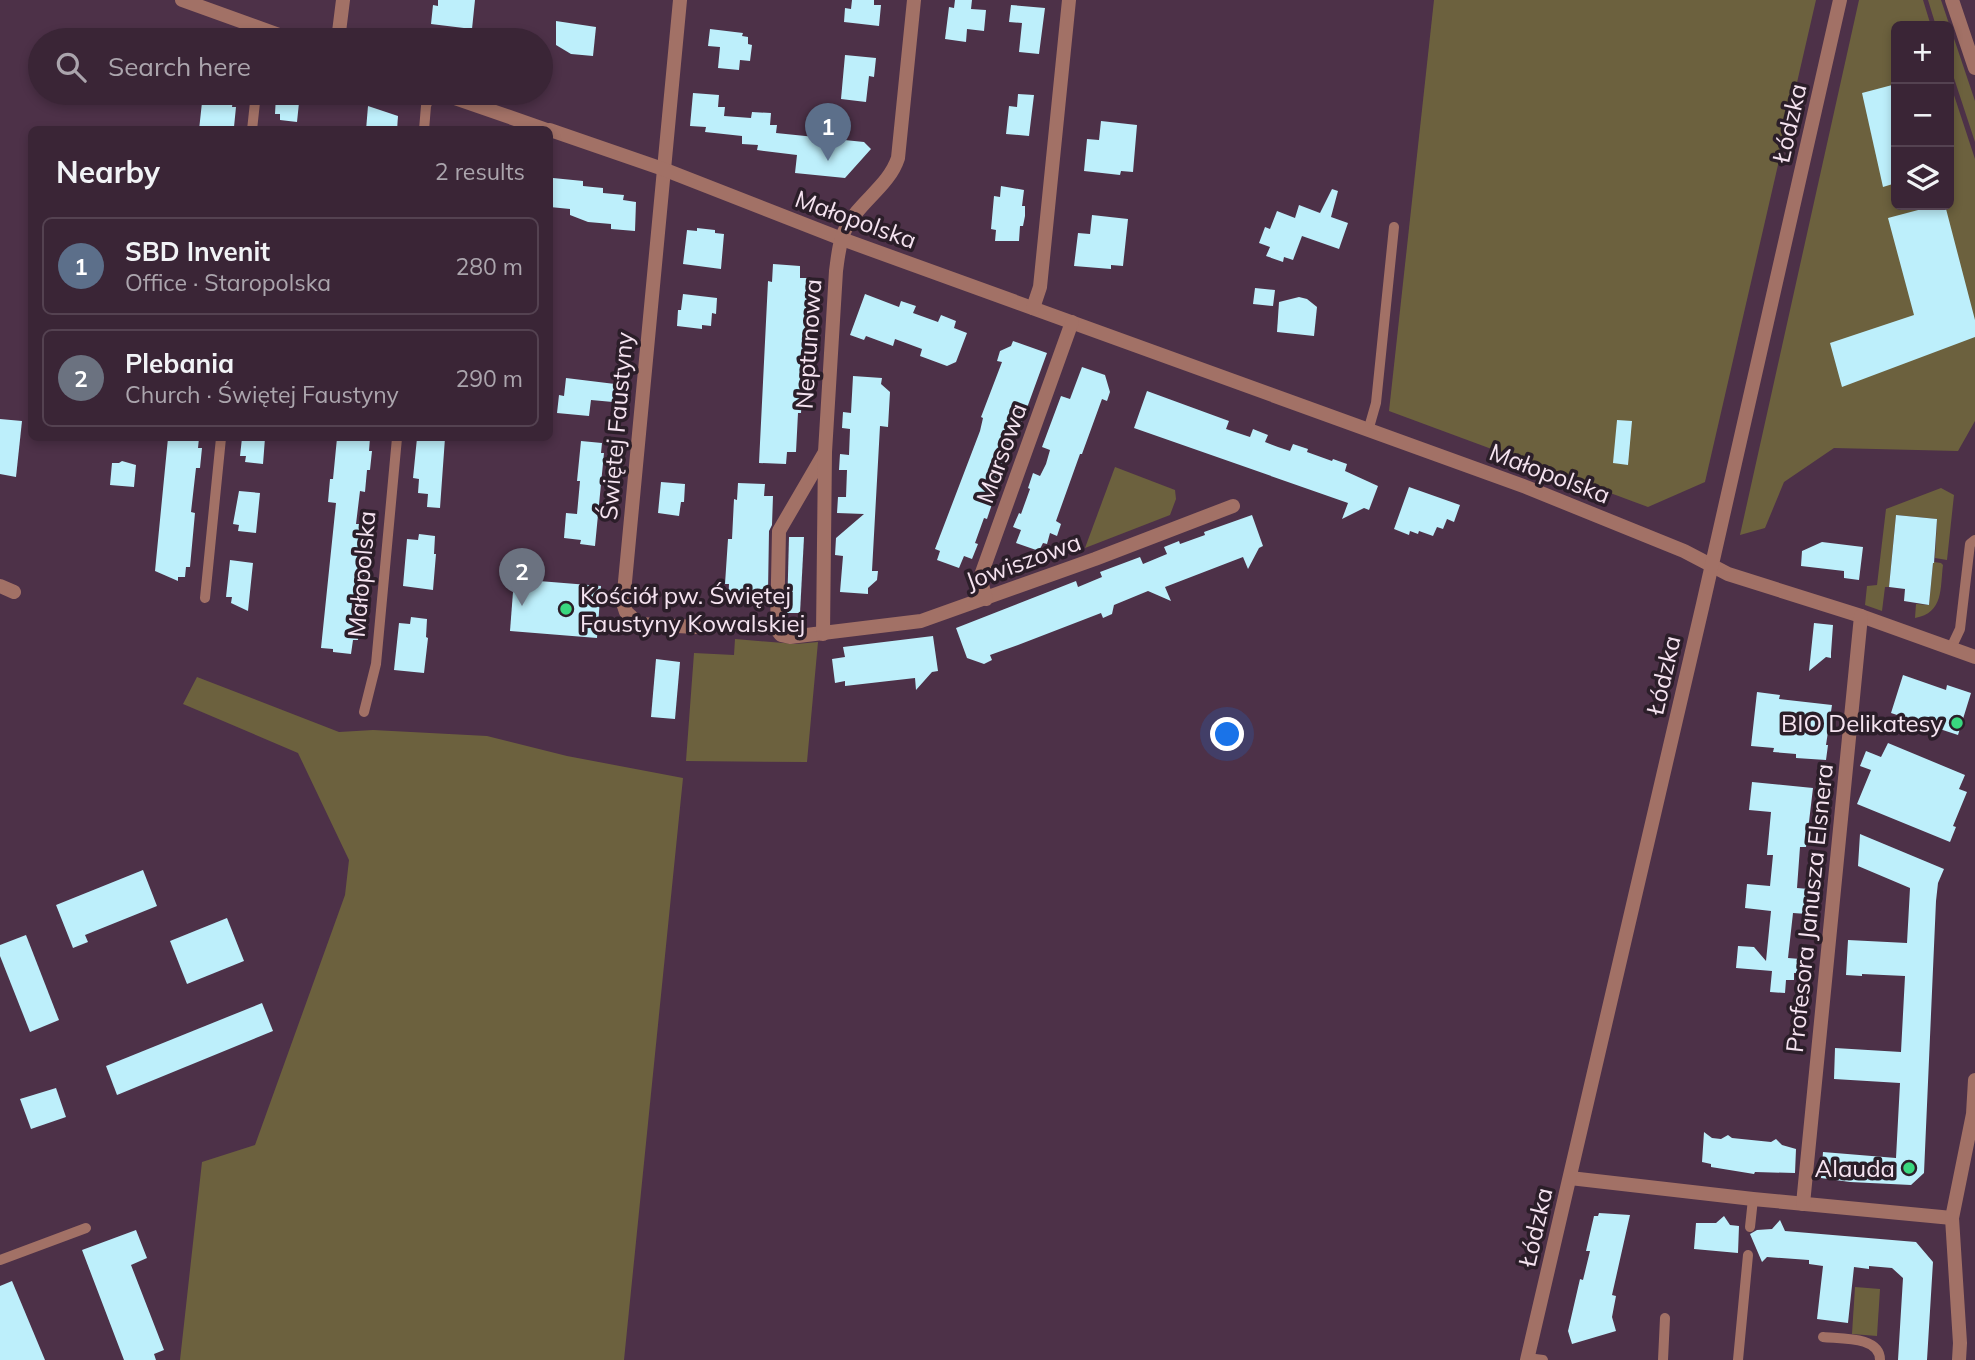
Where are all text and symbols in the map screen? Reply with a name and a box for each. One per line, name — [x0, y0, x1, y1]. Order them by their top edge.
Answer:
map controls — [1891, 21, 1954, 210]
button: + — [1891, 21, 1954, 84]
search box — [28, 28, 553, 105]
icon: search — [52, 48, 90, 86]
text: Search here — [108, 50, 251, 83]
street label: Łódzka — [1765, 81, 1813, 166]
button: − — [1891, 84, 1954, 147]
pin: 1 — [805, 103, 851, 161]
button: layers — [1891, 147, 1954, 210]
text: Nearby — [56, 153, 160, 191]
text: 2 results — [435, 157, 525, 186]
street label: Małopolska — [791, 183, 921, 255]
text: SBD Invenit — [125, 235, 270, 268]
text: 1 — [74, 252, 88, 281]
text: 280 m — [455, 252, 523, 281]
text: Office · Staropolska — [125, 268, 331, 297]
street label: Neptunowa — [788, 278, 828, 410]
street label: Świętej Faustyny — [593, 330, 639, 521]
text: Plebania — [125, 347, 234, 380]
text: 2 — [74, 364, 88, 393]
text: 290 m — [455, 364, 523, 393]
text: Church · Świętej Faustyny — [125, 380, 399, 409]
street label: Marsowa — [969, 399, 1033, 507]
street label: Małopolska — [1485, 436, 1615, 510]
street label: Małopolska — [341, 510, 381, 638]
street label: Jowiszowa — [961, 526, 1085, 596]
pin: 2 — [499, 548, 545, 606]
place label: Kościół pw. Świętej Faustyny Kowalskiej — [580, 580, 805, 638]
marker: Kościół pw. Świętej Faustyny Kowalskiej — [558, 601, 574, 617]
street label: Łódzka — [1639, 633, 1687, 718]
place label: BIO Delikatesy — [1781, 708, 1943, 738]
marker: BIO Delikatesy — [1949, 715, 1965, 731]
your location — [1210, 717, 1244, 751]
street label: Profesora Janusza Elsnera — [1779, 762, 1839, 1054]
place label: Alauda — [1815, 1153, 1895, 1183]
marker: Alauda — [1901, 1160, 1917, 1176]
street label: Łódzka — [1511, 1185, 1559, 1270]

